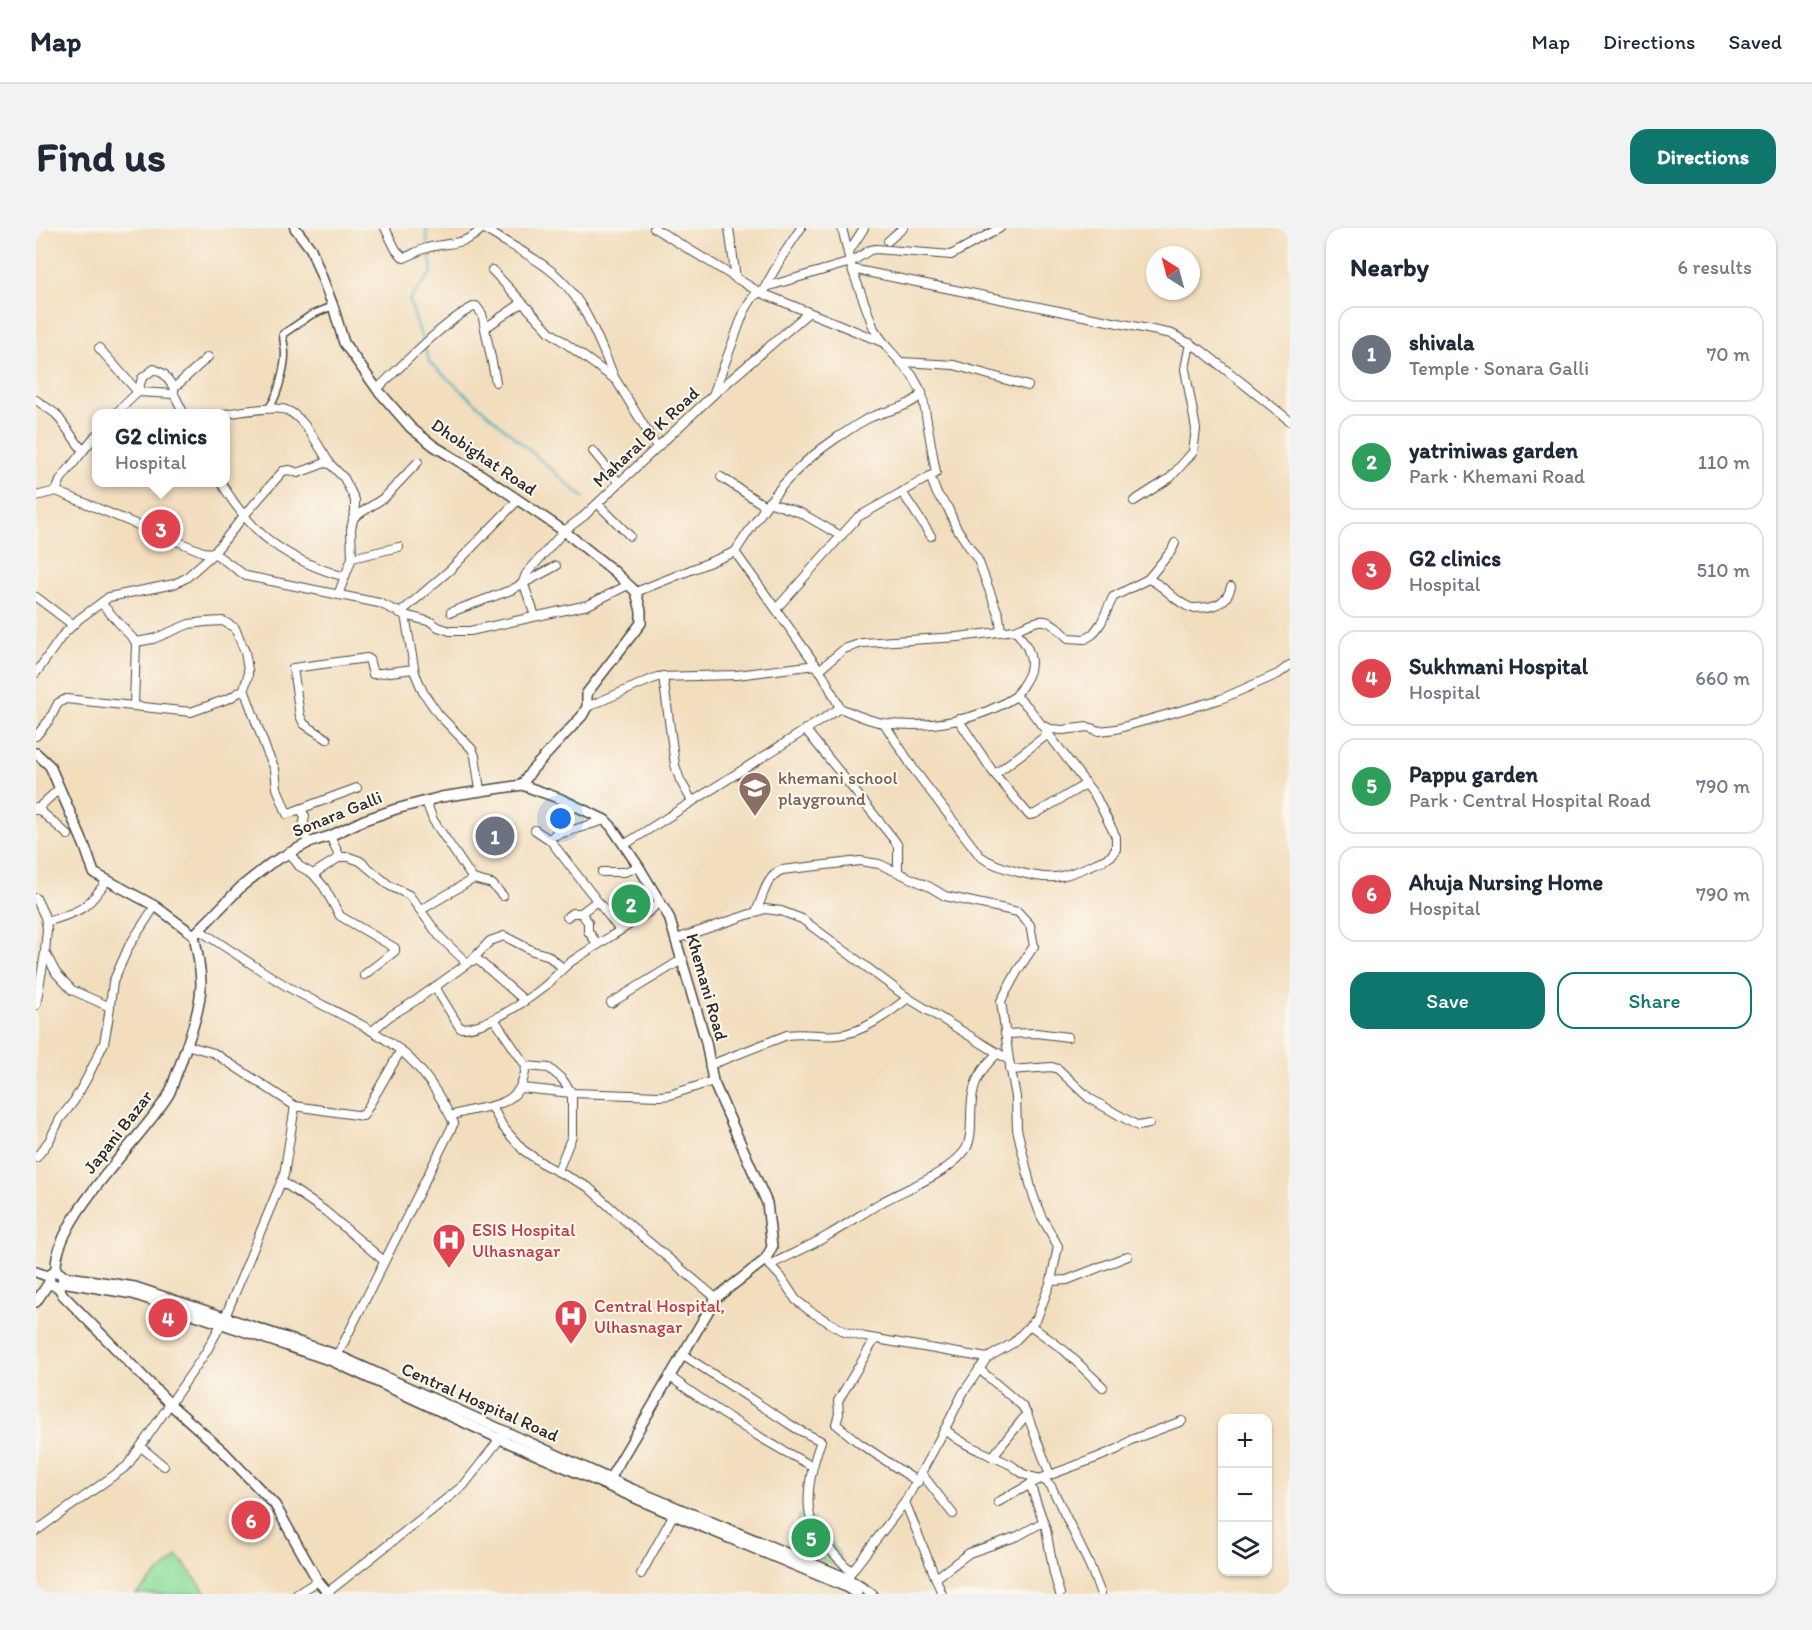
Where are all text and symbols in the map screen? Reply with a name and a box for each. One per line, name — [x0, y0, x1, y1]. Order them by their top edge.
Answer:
text: Map — [30, 24, 81, 58]
text: Map — [1532, 29, 1570, 54]
text: Directions — [1603, 29, 1695, 54]
text: Saved — [1728, 29, 1782, 54]
button: Directions — [1630, 129, 1776, 184]
text: Find us — [36, 131, 166, 182]
north arrow — [1146, 246, 1200, 300]
text: Nearby — [1350, 251, 1429, 283]
text: 6 results — [1678, 255, 1752, 279]
text: shivala — [1409, 329, 1474, 356]
text: 1 — [1367, 342, 1376, 366]
text: 70 m — [1706, 342, 1750, 366]
text: Temple · Sonara Galli — [1409, 356, 1589, 380]
street label: Maharal B K Road — [588, 382, 704, 492]
popup — [92, 409, 230, 487]
street label: Dhobighat Road — [427, 414, 541, 500]
text: G2 clinics — [115, 423, 207, 450]
text: yatriniwas garden — [1409, 437, 1578, 464]
text: Hospital — [115, 450, 186, 474]
text: 2 — [1366, 450, 1377, 474]
text: 110 m — [1698, 450, 1750, 474]
text: Park · Khemani Road — [1409, 464, 1585, 488]
pin: 3 — [142, 506, 180, 552]
text: G2 clinics — [1409, 545, 1501, 572]
text: 3 — [1366, 558, 1377, 582]
text: 510 m — [1697, 558, 1750, 582]
text: Hospital — [1409, 572, 1481, 596]
text: Sukhmani Hospital — [1409, 653, 1588, 680]
text: 4 — [1365, 666, 1378, 690]
text: 660 m — [1695, 666, 1750, 690]
text: Hospital — [1409, 680, 1481, 704]
text: Pappu garden — [1409, 761, 1538, 788]
place label: khemani school playground — [778, 767, 897, 810]
school or university icon: khemani school playground — [737, 770, 773, 817]
text: 5 — [1366, 774, 1377, 798]
text: 790 m — [1696, 774, 1750, 798]
street label: Sonara Galli — [289, 786, 385, 842]
text: Park · Central Hospital Road — [1409, 788, 1651, 812]
your location — [546, 804, 575, 833]
pin: 1 — [476, 814, 514, 858]
text: Ahuja Nursing Home — [1409, 869, 1603, 896]
pin: 2 — [612, 882, 650, 926]
text: 6 — [1366, 882, 1377, 906]
text: 790 m — [1696, 882, 1750, 906]
text: Hospital — [1409, 896, 1481, 920]
street label: Khemani Road — [681, 931, 733, 1043]
button: Save — [1350, 972, 1545, 1029]
button: Share — [1557, 972, 1752, 1029]
street label: Japani Bazar — [79, 1085, 158, 1178]
place label: ESIS Hospital Ulhasnagar — [472, 1219, 575, 1262]
hospital icon: ESIS Hospital Ulhasnagar — [431, 1222, 467, 1269]
place label: Central Hospital, Ulhasnagar — [594, 1295, 725, 1338]
pin: 4 — [148, 1296, 188, 1340]
hospital icon: Central Hospital, Ulhasnagar — [553, 1298, 589, 1345]
street label: Central Hospital Road — [398, 1357, 562, 1447]
map controls — [1218, 1414, 1272, 1576]
button: + — [1218, 1414, 1272, 1468]
button: − — [1218, 1468, 1272, 1522]
pin: 6 — [232, 1498, 270, 1542]
pin: 5 — [792, 1516, 830, 1560]
button: layers — [1218, 1522, 1272, 1576]

